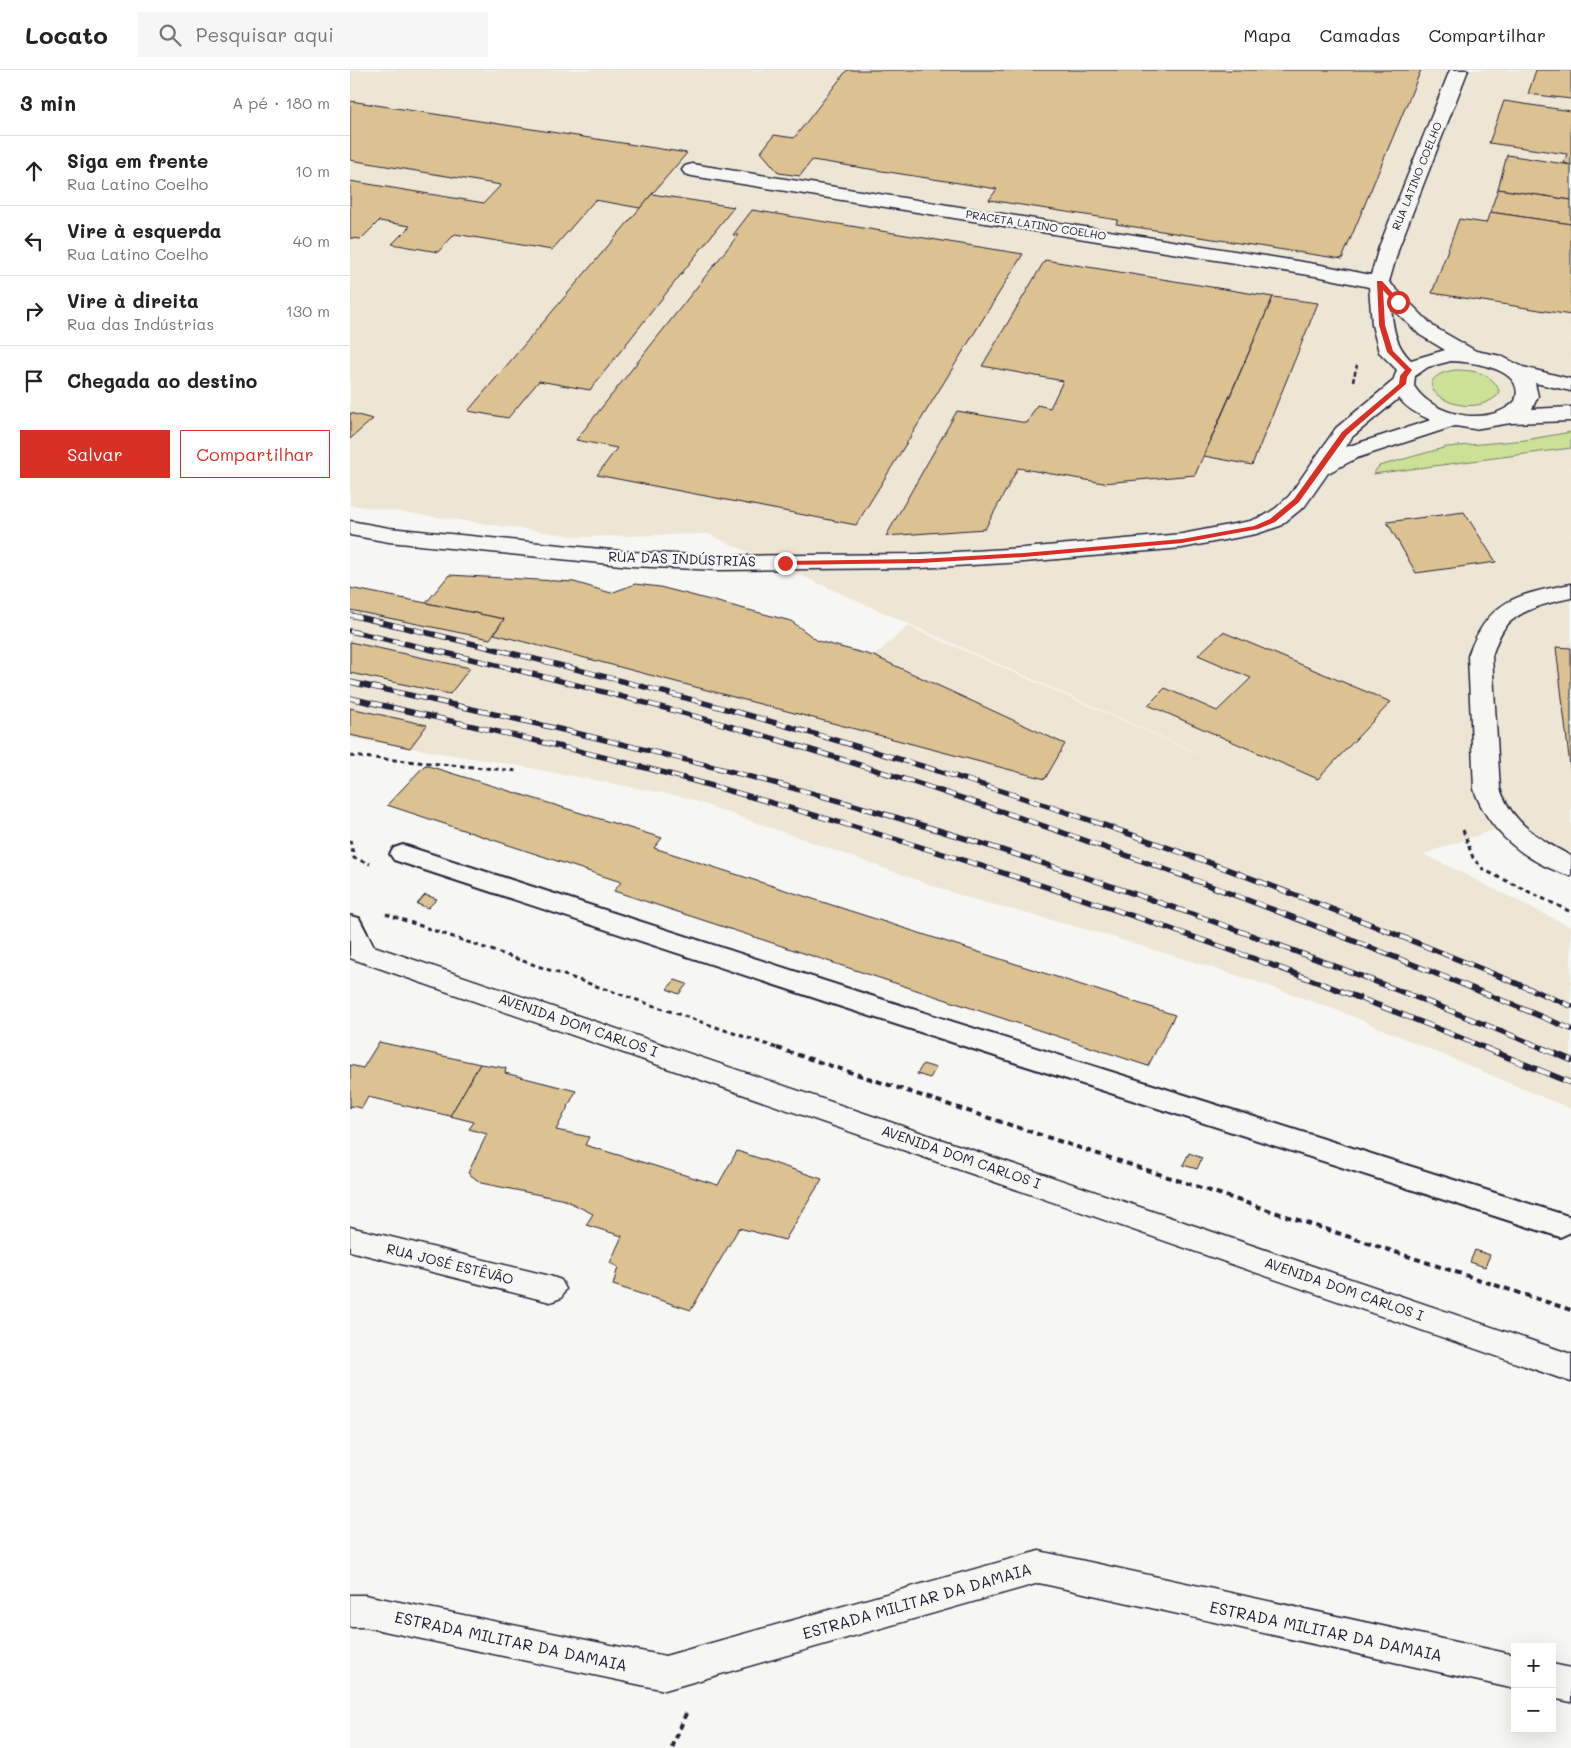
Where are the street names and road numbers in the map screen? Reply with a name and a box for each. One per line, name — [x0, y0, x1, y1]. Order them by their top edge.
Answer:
street label: RUA LATINO COELHO — [1388, 119, 1445, 232]
street label: PRACETA LATINO COELHO — [965, 206, 1108, 243]
street label: RUA DAS INDÚSTRIAS — [608, 546, 756, 571]
street label: AVENIDA DOM CARLOS I — [496, 988, 660, 1061]
street label: AVENIDA DOM CARLOS I — [879, 1120, 1043, 1193]
street label: RUA JOSÉ ESTÊVÃO — [385, 1239, 516, 1288]
street label: AVENIDA DOM CARLOS I — [1262, 1252, 1426, 1325]
street label: ESTRADA MILITAR DA DAMAIA — [800, 1558, 1034, 1643]
street label: ESTRADA MILITAR DA DAMAIA — [1208, 1596, 1444, 1665]
street label: ESTRADA MILITAR DA DAMAIA — [393, 1606, 629, 1675]

